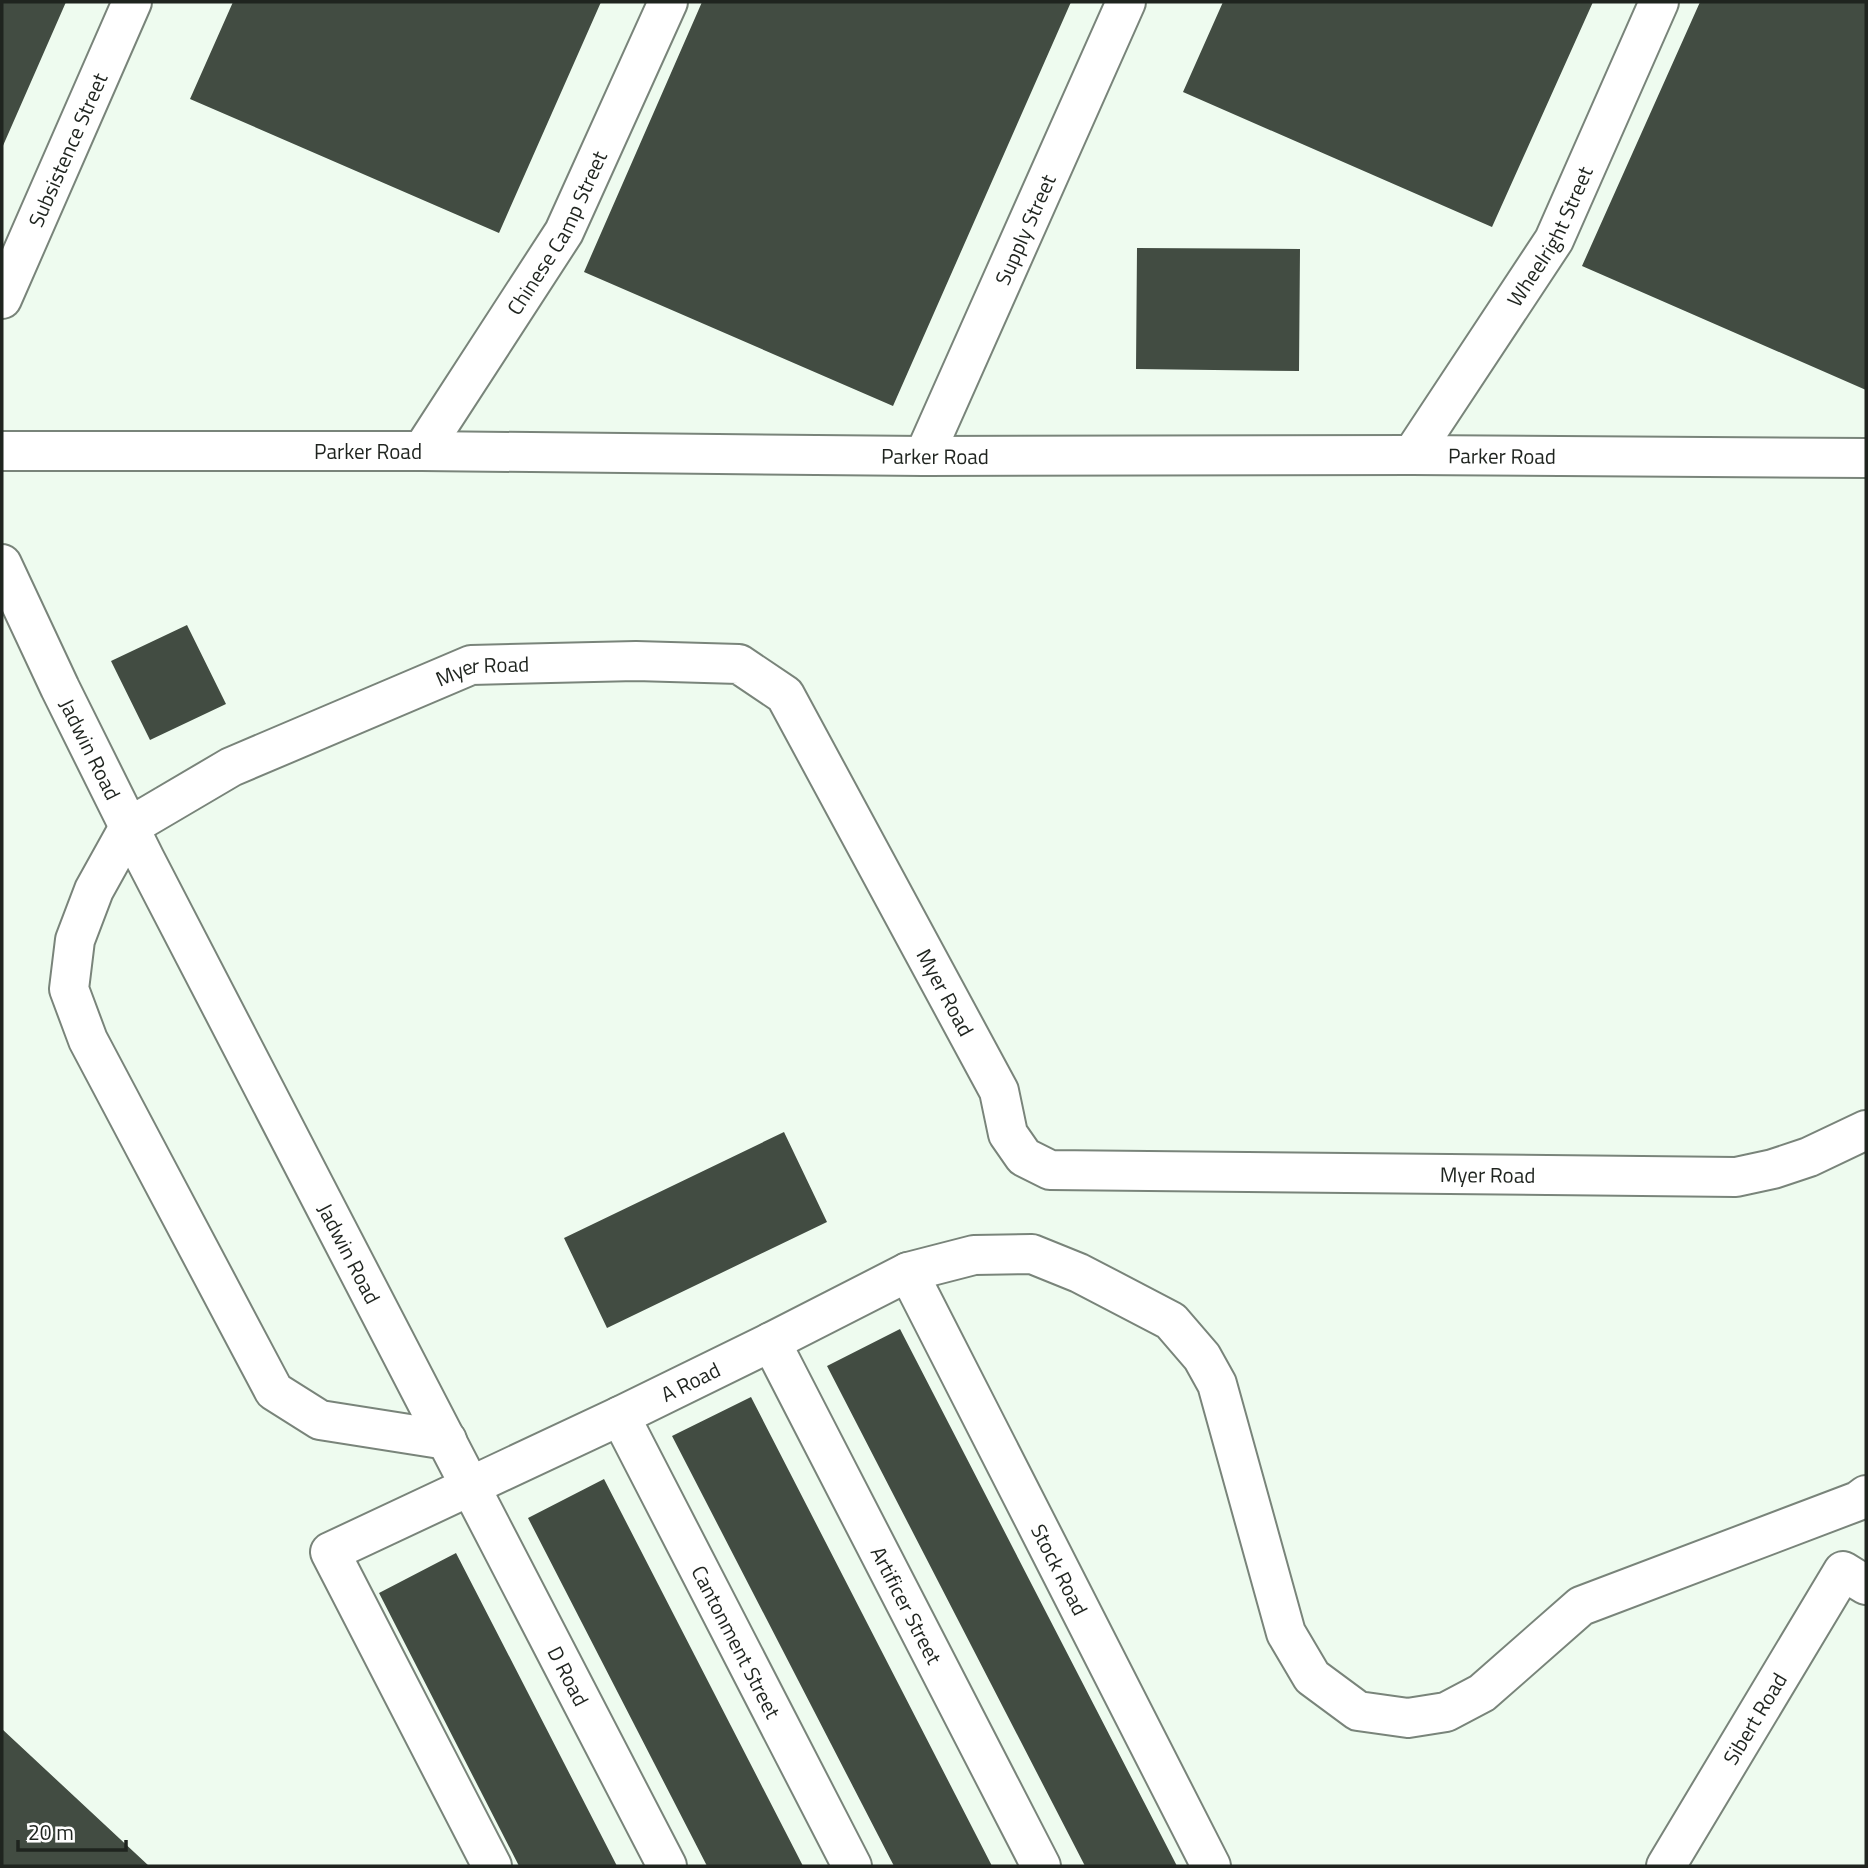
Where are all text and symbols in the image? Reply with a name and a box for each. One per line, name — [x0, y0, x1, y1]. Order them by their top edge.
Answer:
street label: Subsistence Street — [20, 67, 115, 232]
street label: Chinese Camp Street — [498, 145, 615, 321]
street label: Wheelright Street — [1498, 160, 1601, 313]
street label: Supply Street — [986, 168, 1064, 290]
street label: Parker Road — [314, 435, 422, 467]
street label: Parker Road — [1448, 439, 1556, 472]
street label: Parker Road — [881, 440, 989, 472]
street label: Myer Road — [430, 648, 530, 694]
street label: Jadwin Road — [52, 693, 129, 805]
street label: Myer Road — [909, 943, 982, 1042]
street label: Myer Road — [1440, 1158, 1536, 1191]
street label: Jadwin Road — [310, 1197, 389, 1309]
street label: A Road — [655, 1353, 726, 1410]
street label: Stock Road — [1023, 1518, 1097, 1621]
street label: Artificer Street — [863, 1540, 951, 1670]
street label: Cantonment Street — [684, 1560, 790, 1725]
street label: D Road — [540, 1640, 597, 1712]
street label: Sibert Road — [1714, 1666, 1795, 1771]
scale bar — [18, 1808, 126, 1852]
text: 20 m — [28, 1816, 74, 1848]

